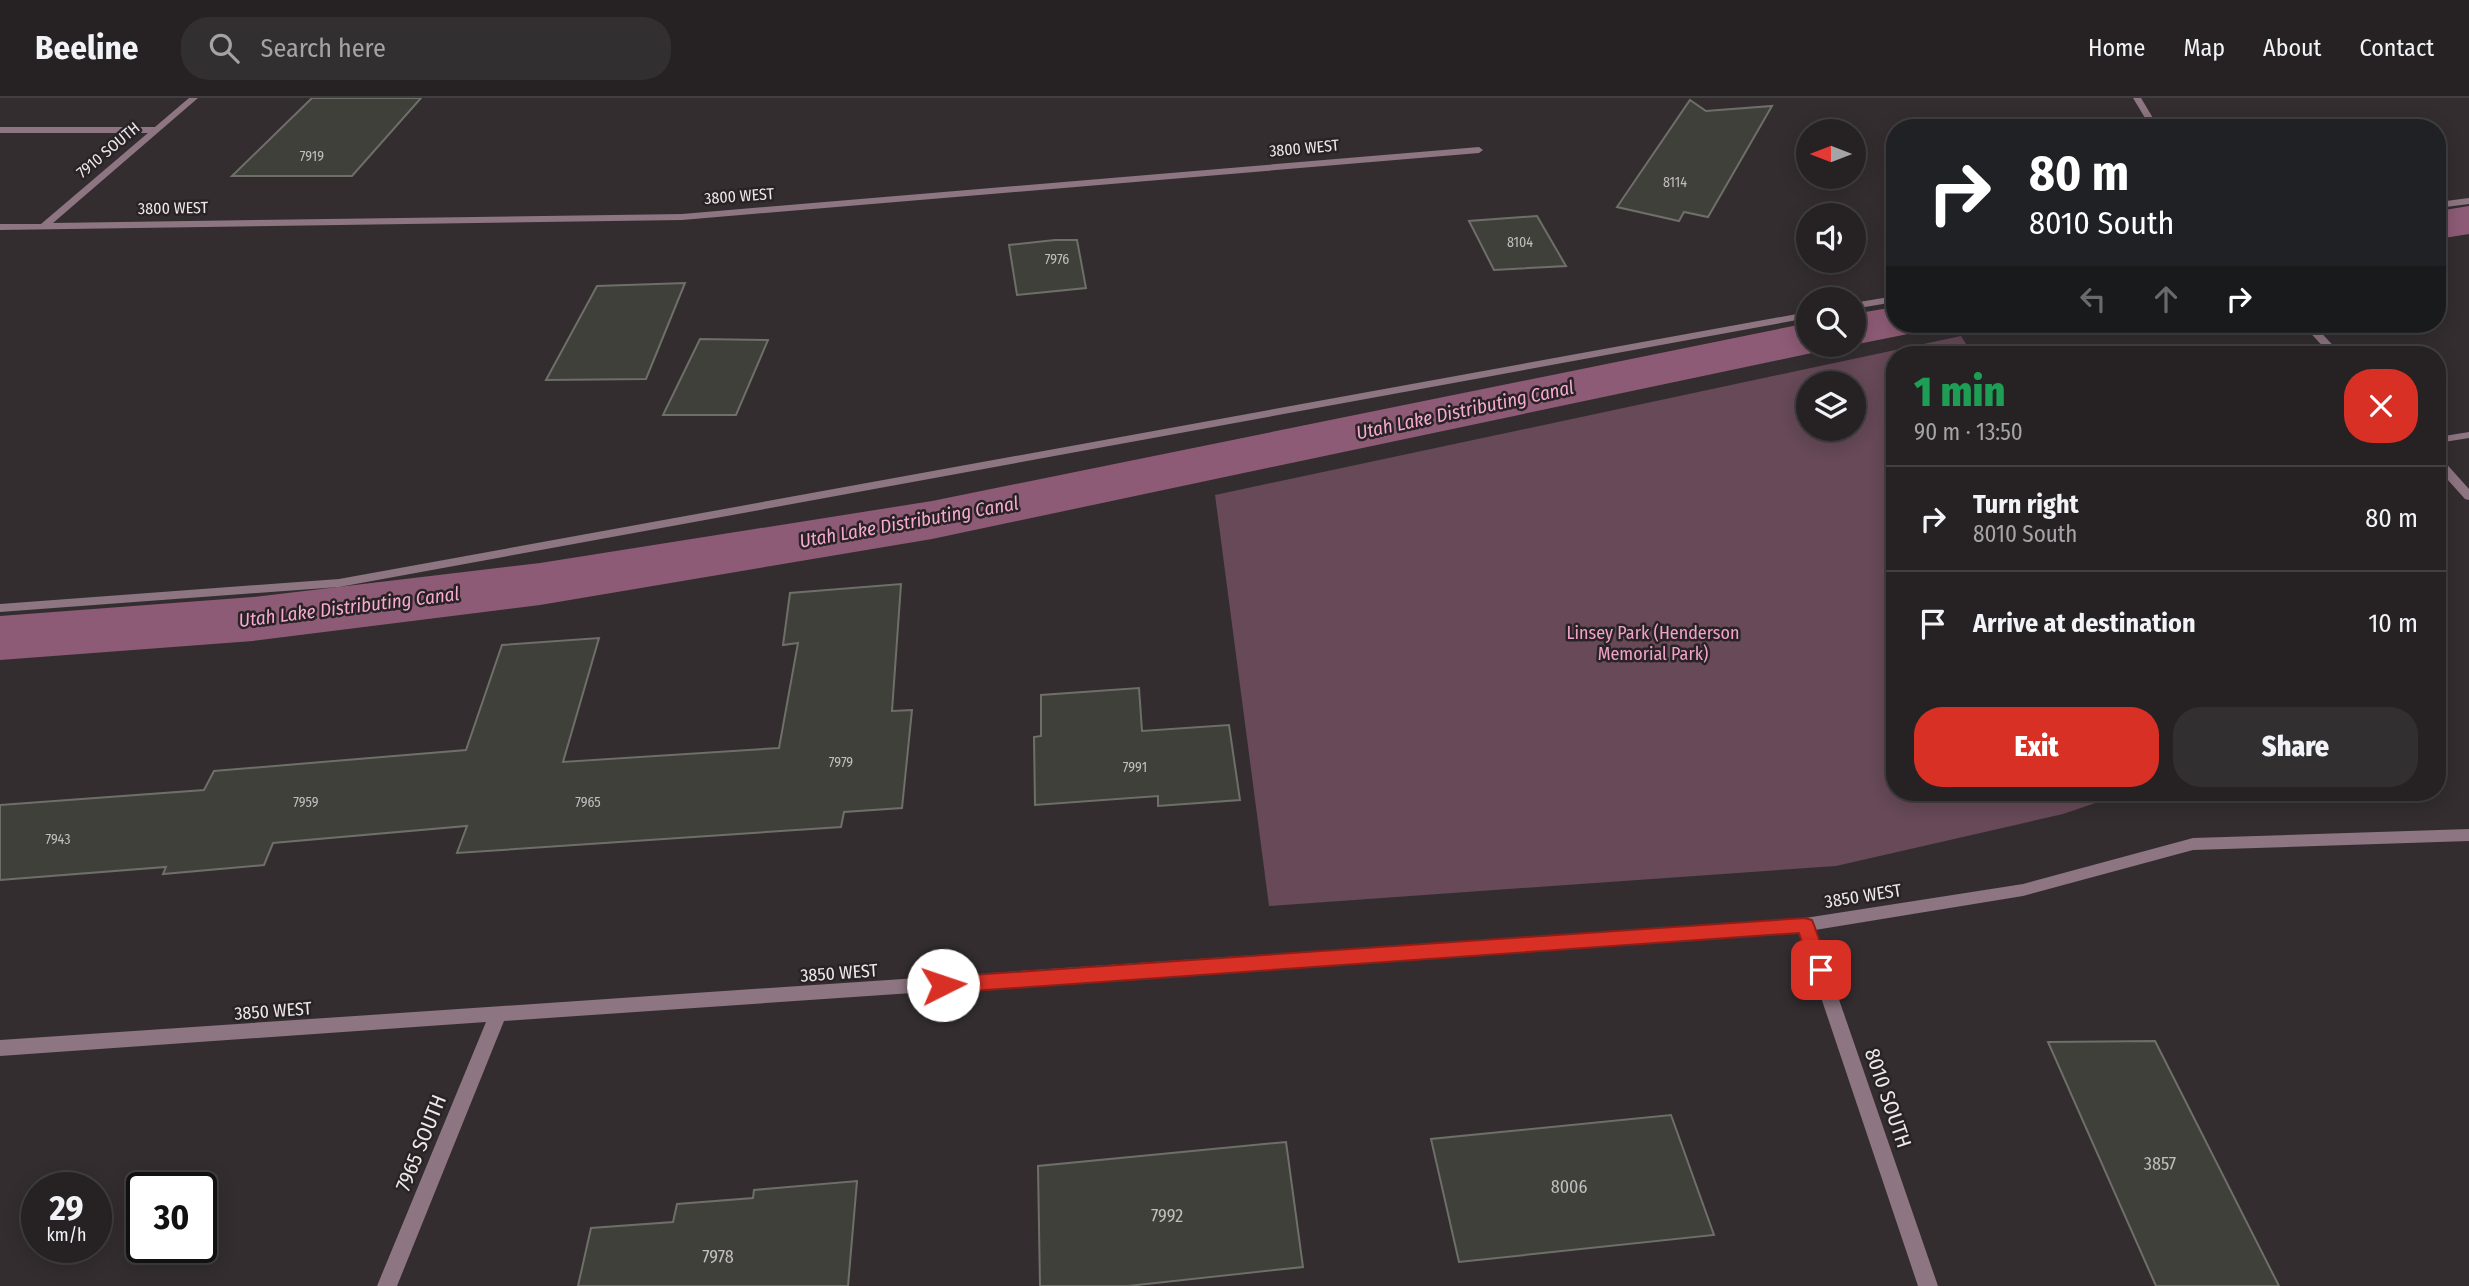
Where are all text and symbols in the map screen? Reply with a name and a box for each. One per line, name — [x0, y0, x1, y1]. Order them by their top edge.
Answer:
search box — [181, 17, 671, 80]
text: Beeline — [35, 28, 139, 68]
icon: search — [205, 29, 243, 67]
text: Search here — [261, 33, 386, 64]
text: Home — [2088, 34, 2145, 62]
text: Map — [2183, 34, 2225, 62]
text: About — [2263, 34, 2321, 62]
text: Contact — [2359, 34, 2434, 62]
street label: 7910 SOUTH — [73, 118, 143, 182]
north arrow — [1796, 119, 1866, 189]
map controls — [1796, 119, 1866, 441]
street label: 3800 WEST — [1268, 135, 1340, 161]
text: 80 m — [2029, 144, 2129, 203]
icon: right — [1914, 147, 2005, 238]
house number: 7919 — [300, 148, 324, 165]
house number: 8114 — [1663, 174, 1687, 191]
street label: 3800 WEST — [703, 184, 775, 208]
street label: 3800 WEST — [138, 198, 209, 218]
button: sound — [1796, 203, 1866, 273]
text: 8010 South — [2029, 204, 2174, 242]
house number: 8104 — [1507, 234, 1533, 251]
house number: 7976 — [1045, 251, 1069, 268]
icon: left — [2074, 280, 2112, 318]
icon: ahead — [2147, 280, 2185, 318]
icon: right — [2220, 280, 2258, 318]
button: search — [1796, 287, 1866, 357]
text: 1 min — [1914, 367, 2005, 417]
button: close — [2344, 369, 2418, 443]
button: layers — [1796, 371, 1866, 441]
water label: Utah Lake Distributing Canal — [1354, 376, 1576, 444]
text: 90 m · 13:50 — [1914, 418, 2023, 446]
text: Turn right — [1973, 489, 2079, 520]
water label: Utah Lake Distributing Canal — [798, 491, 1020, 553]
icon: right — [1914, 500, 1952, 538]
text: 80 m — [2365, 503, 2418, 534]
text: 8010 South — [1973, 520, 2077, 548]
water label: Utah Lake Distributing Canal — [237, 582, 461, 632]
icon: arrive — [1914, 605, 1952, 643]
text: Arrive at destination — [1973, 608, 2196, 639]
text: 10 m — [2368, 608, 2418, 639]
park label: Linsey Park (Henderson Memorial Park) — [1567, 622, 1739, 665]
button: Exit — [1914, 707, 2159, 787]
button: Share — [2173, 707, 2418, 787]
house number: 7979 — [829, 754, 853, 771]
house number: 7991 — [1123, 759, 1147, 776]
house number: 7959 — [293, 794, 319, 811]
house number: 7965 — [575, 794, 601, 811]
house number: 7943 — [45, 831, 71, 848]
street label: 3850 WEST — [1823, 879, 1904, 913]
pin — [1791, 940, 1851, 1000]
position arrow — [906, 948, 980, 1022]
icon: arrive — [1802, 951, 1840, 989]
street label: 3850 WEST — [800, 959, 879, 987]
street label: 3850 WEST — [234, 997, 313, 1025]
street label: 8010 SOUTH — [1859, 1045, 1917, 1151]
street label: 7965 SOUTH — [390, 1091, 452, 1195]
house number: 3857 — [2144, 1153, 2176, 1175]
speed limit sign: 30 — [126, 1172, 217, 1263]
house number: 8006 — [1551, 1176, 1587, 1198]
text: 29 — [49, 1187, 84, 1229]
house number: 7992 — [1151, 1205, 1183, 1227]
text: km/h — [46, 1224, 87, 1246]
house number: 7978 — [702, 1246, 734, 1268]

